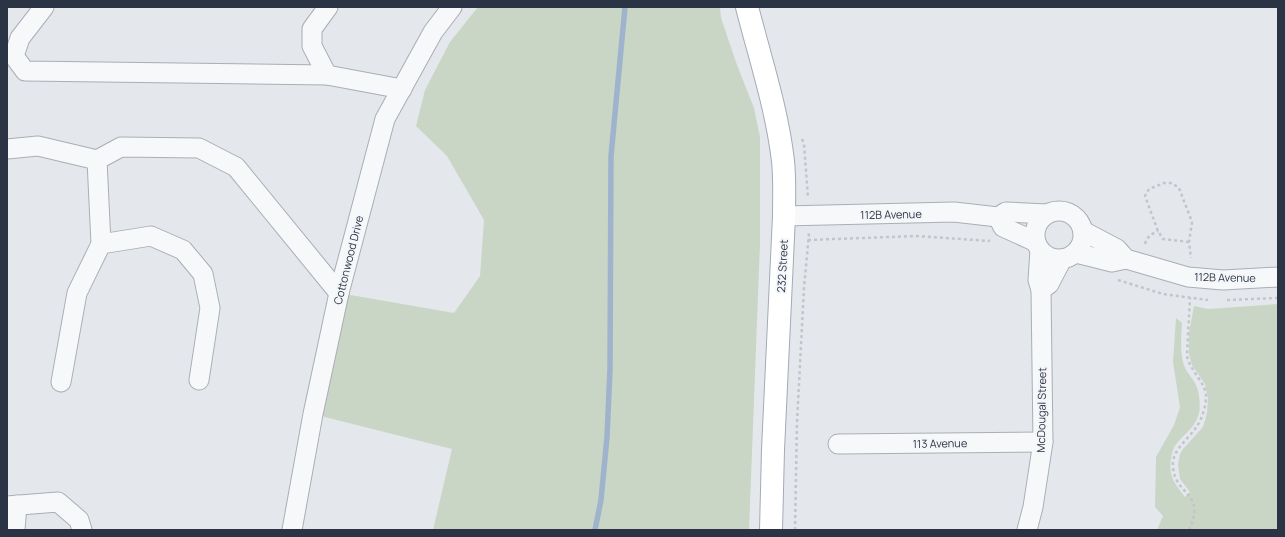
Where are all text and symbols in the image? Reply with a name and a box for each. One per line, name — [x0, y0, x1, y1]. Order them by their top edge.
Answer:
street label: 112B Avenue — [860, 206, 922, 222]
street label: Cottonwood Drive — [330, 213, 366, 306]
street label: 232 Street — [773, 239, 791, 293]
street label: 112B Avenue — [1194, 269, 1256, 285]
street label: McDougal Street — [1033, 367, 1049, 453]
street label: 113 Avenue — [913, 435, 968, 451]

